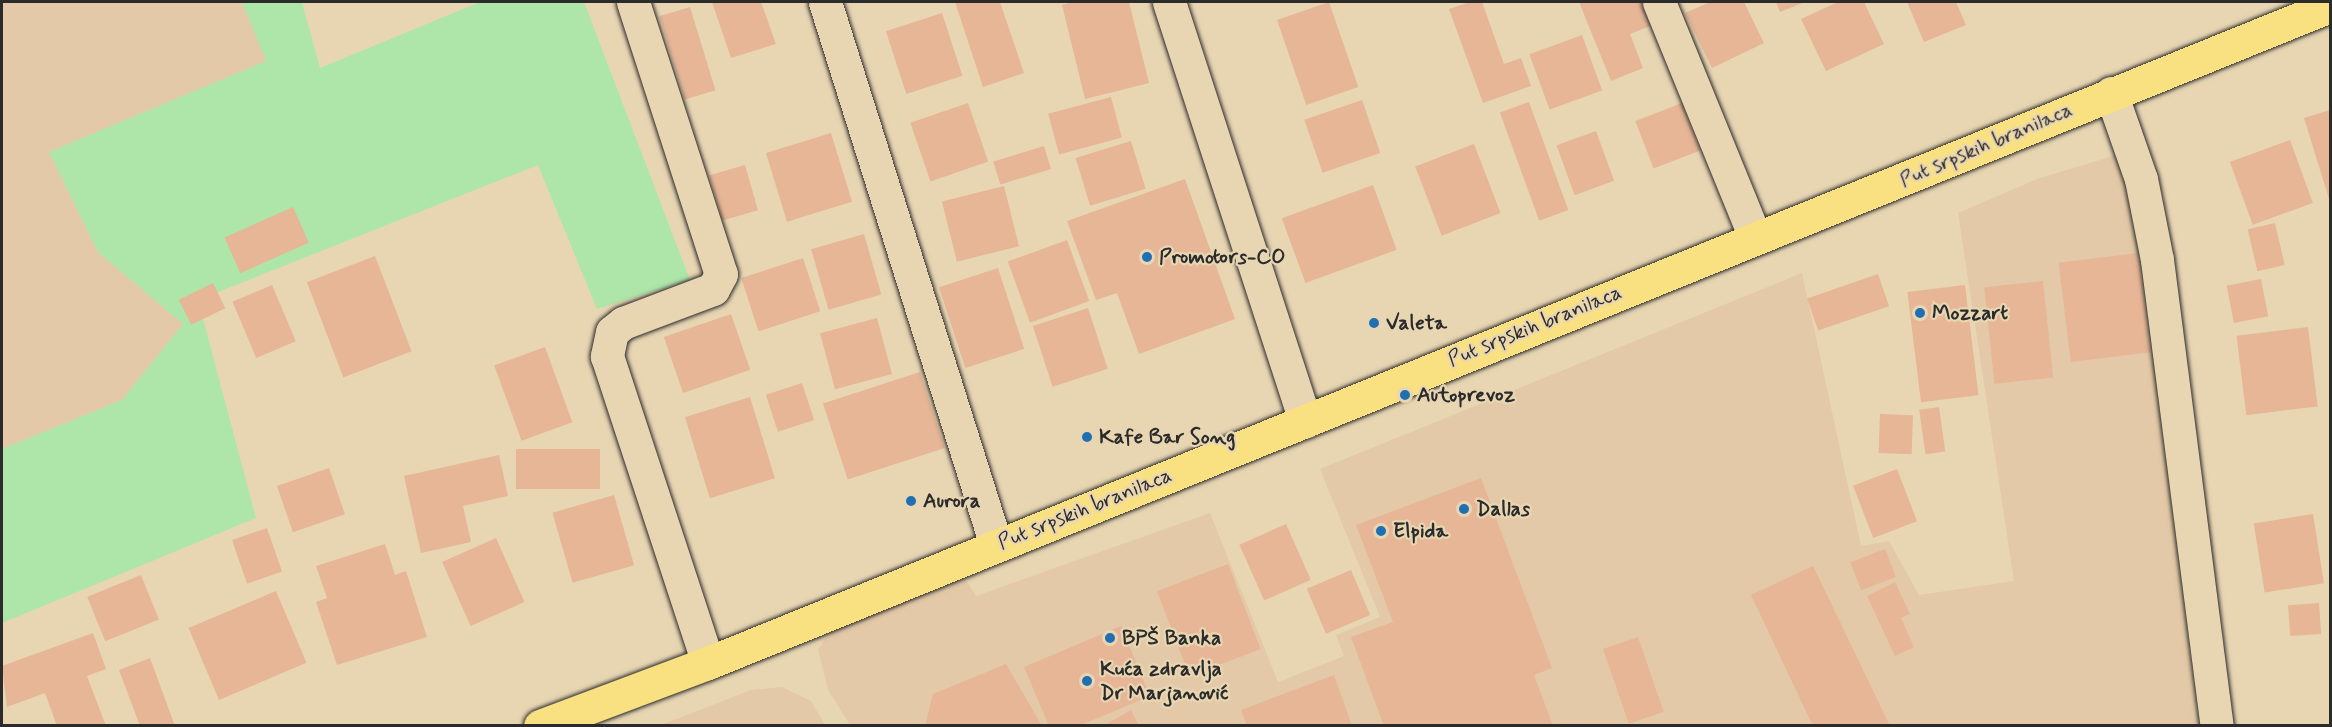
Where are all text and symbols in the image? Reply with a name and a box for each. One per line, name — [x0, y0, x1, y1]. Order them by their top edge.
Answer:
street label: Put srpskih branilaca — [1893, 96, 2079, 194]
place label: Promotors-CO — [1159, 244, 1285, 270]
marker: Promotors-CO — [1140, 250, 1154, 264]
street label: Put srpskih branilaca — [1441, 278, 1629, 374]
place label: Mozzart — [1932, 300, 2008, 326]
marker: Mozzart — [1913, 306, 1927, 320]
place label: Valeta — [1386, 310, 1447, 336]
marker: Valeta — [1367, 316, 1381, 330]
place label: Autoprevoz — [1417, 382, 1515, 408]
marker: Autoprevoz — [1398, 388, 1412, 402]
place label: Kafe Bar Song — [1099, 424, 1230, 450]
marker: Kafe Bar Song — [1080, 430, 1094, 444]
street label: Put srpskih branilaca — [991, 461, 1179, 557]
place label: Aurora — [923, 488, 980, 514]
marker: Aurora — [904, 494, 918, 508]
place label: Dallas — [1476, 496, 1530, 522]
marker: Dallas — [1457, 502, 1471, 516]
place label: Elpida — [1393, 518, 1448, 544]
marker: Elpida — [1374, 524, 1388, 538]
place label: BPŠ Banka — [1122, 625, 1221, 651]
marker: BPŠ Banka — [1103, 631, 1117, 645]
place label: Kuća zdravlja Dr Marjanović — [1100, 656, 1222, 706]
marker: Kuća zdravlja Dr Marjanović — [1078, 672, 1096, 690]

